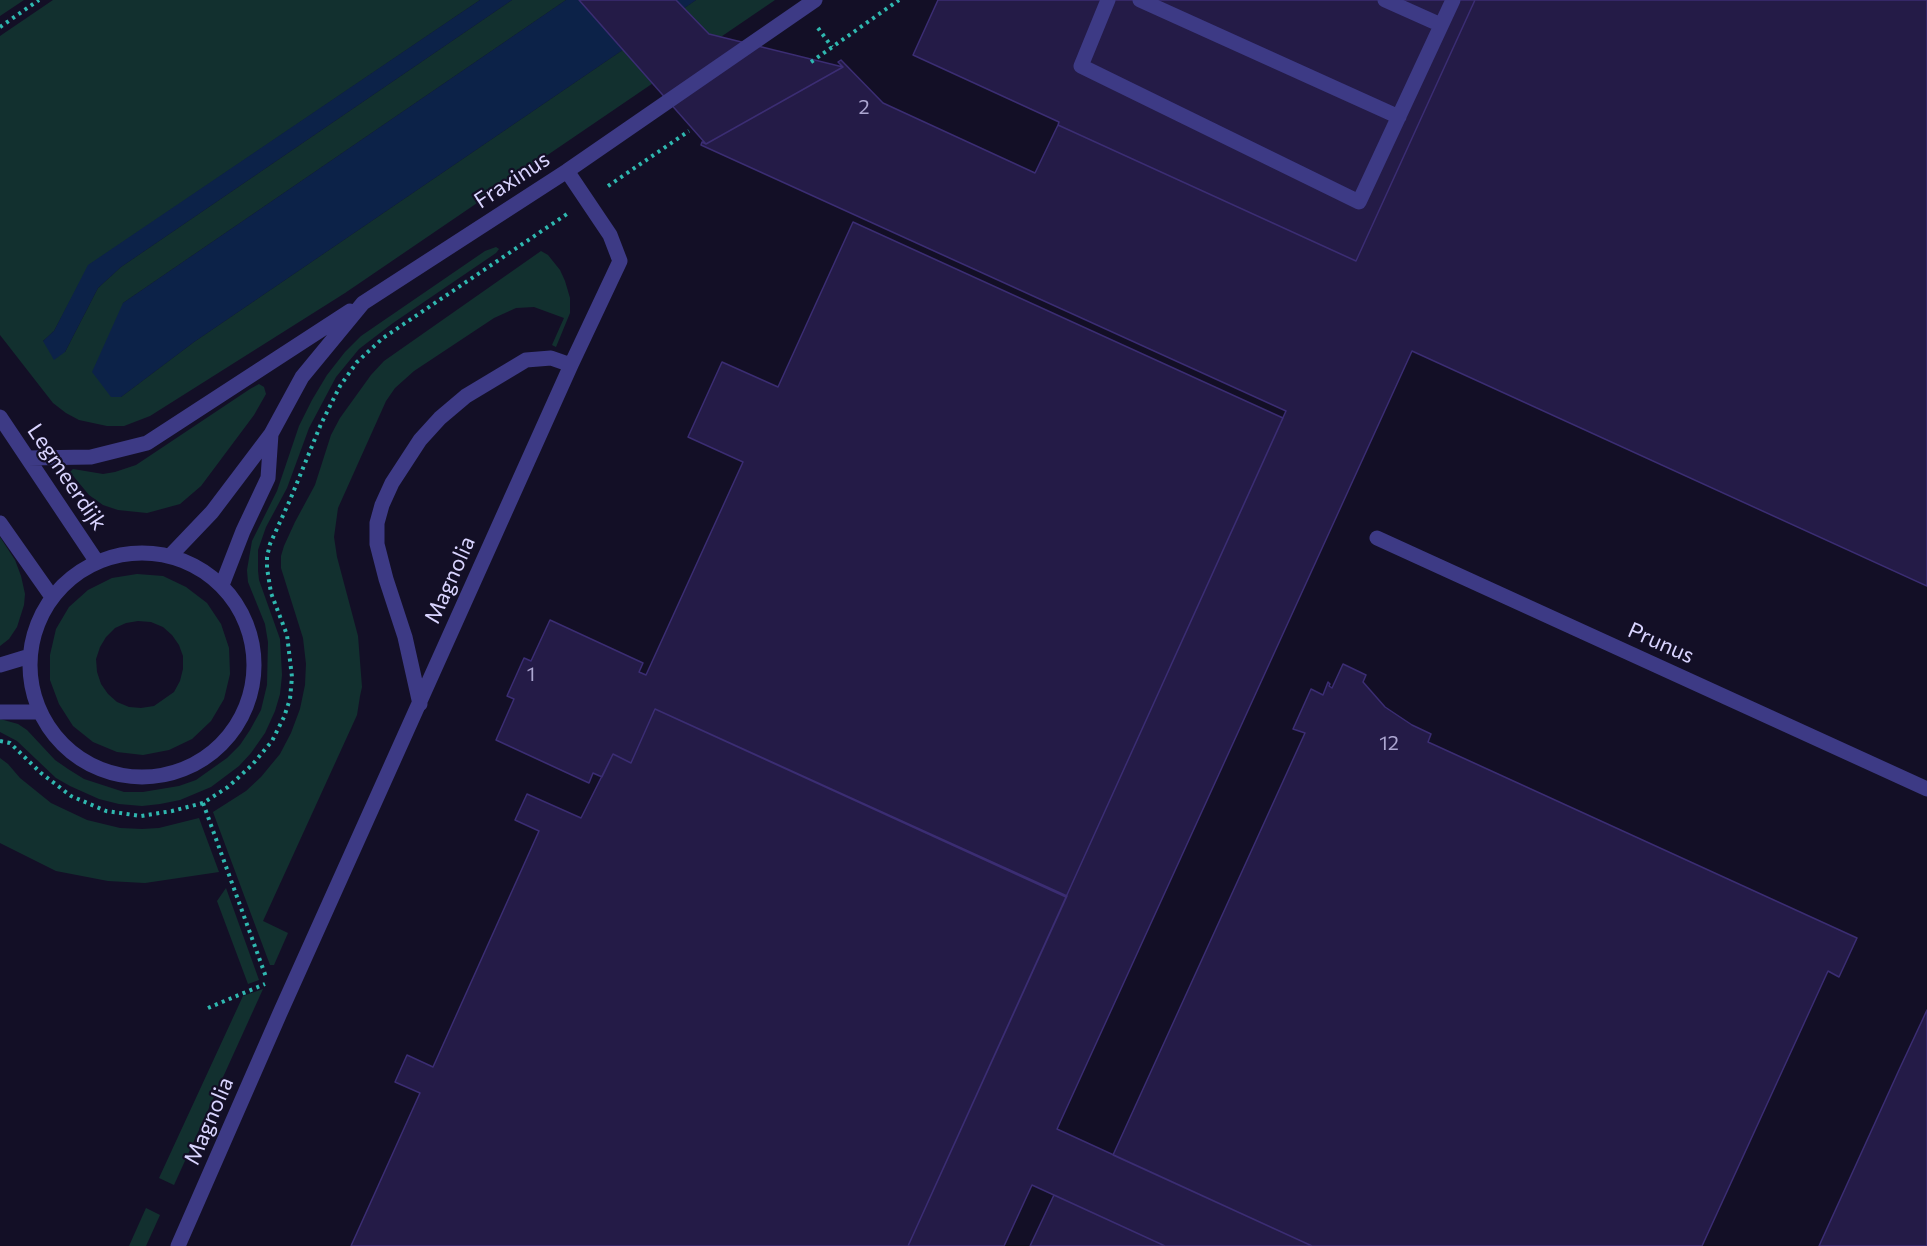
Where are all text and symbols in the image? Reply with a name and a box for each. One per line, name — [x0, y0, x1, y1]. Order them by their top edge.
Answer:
house number: 2 — [858, 95, 870, 119]
street label: Fraxinus — [469, 146, 555, 214]
street label: Legmeerdijk — [22, 419, 112, 535]
street label: Magnolia — [419, 532, 481, 628]
street label: Prunus — [1624, 617, 1698, 669]
house number: 1 — [527, 662, 535, 686]
house number: 12 — [1379, 731, 1399, 755]
street label: Magnolia — [179, 1073, 239, 1169]

